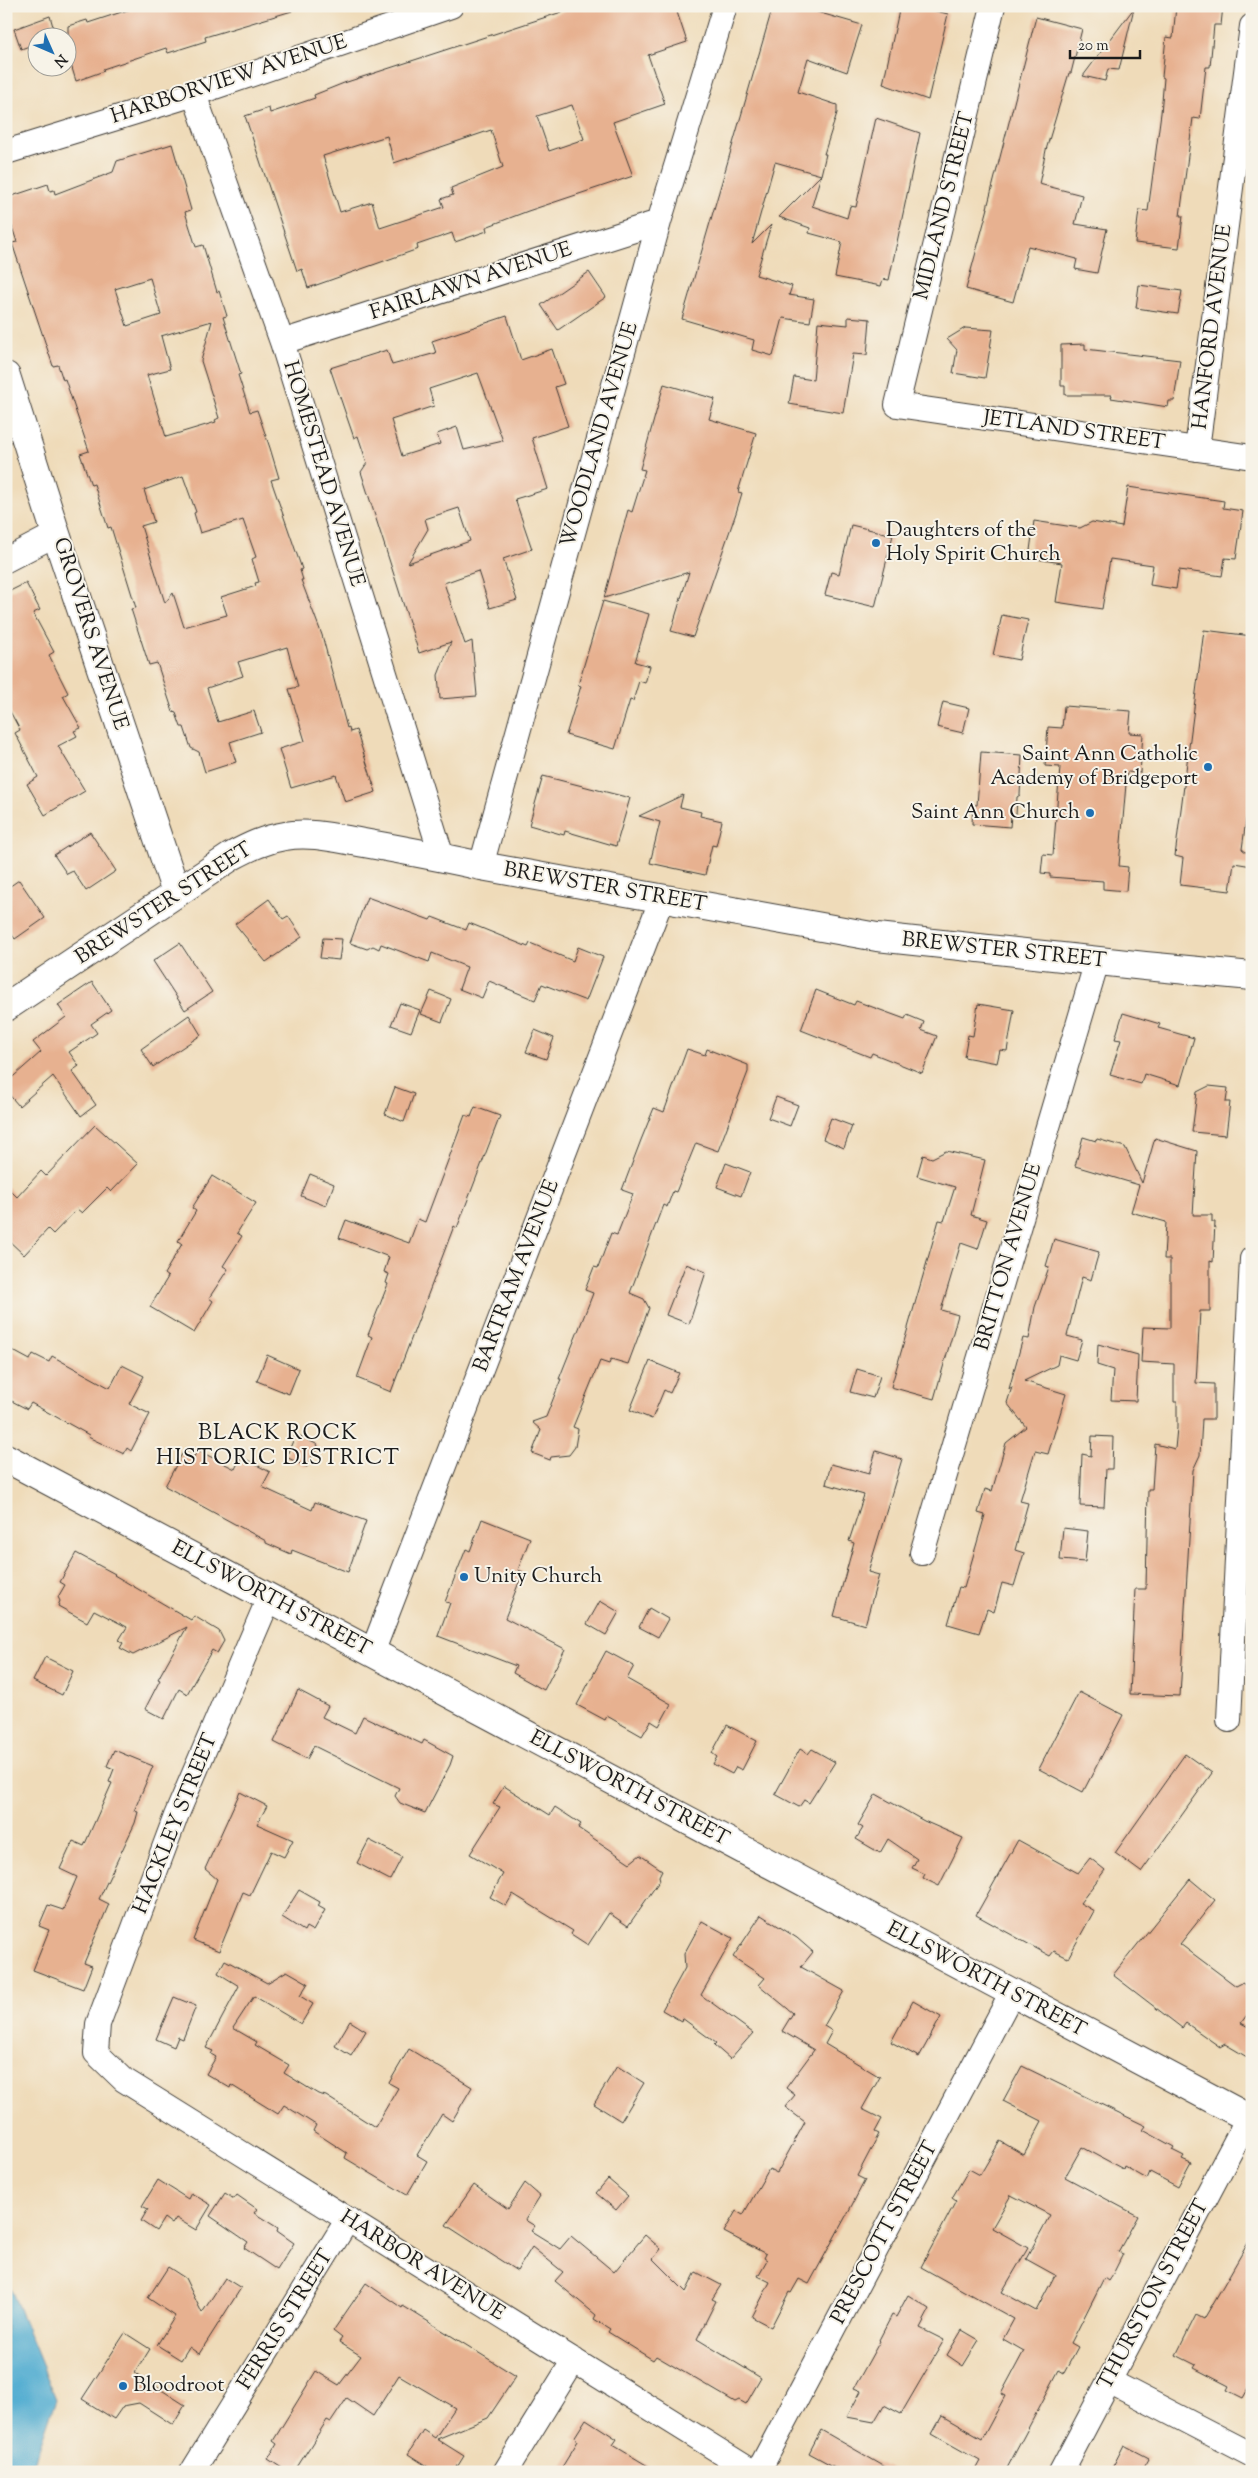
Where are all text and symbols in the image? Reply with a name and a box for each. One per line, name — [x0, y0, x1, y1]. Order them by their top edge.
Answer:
street label: HARBORVIEW AVENUE — [107, 27, 351, 132]
north arrow — [28, 28, 78, 78]
scale bar — [1070, 28, 1140, 60]
text: 20 m — [1078, 36, 1109, 57]
text: N — [49, 49, 71, 71]
street label: MIDLAND STREET — [907, 109, 983, 303]
street label: HANFORD AVENUE — [1186, 222, 1241, 431]
street label: FAIRLAWN AVENUE — [366, 235, 576, 329]
street label: WOODLAND AVENUE — [553, 319, 647, 551]
street label: HOMESTEAD AVENUE — [274, 357, 372, 591]
street label: JETLAND STREET — [980, 403, 1167, 459]
place label: Daughters of the Holy Spirit Church — [886, 516, 1061, 570]
street label: GROVERS AVENUE — [45, 534, 135, 734]
marker: Daughters of the Holy Spirit Church — [870, 537, 882, 549]
place label: Saint Ann Catholic Academy of Bridgeport — [990, 740, 1198, 794]
marker: Saint Ann Catholic Academy of Bridgeport — [1202, 761, 1214, 773]
place label: Saint Ann Church — [911, 798, 1080, 828]
marker: Saint Ann Church — [1084, 807, 1096, 819]
street label: BREWSTER STREET — [70, 835, 259, 973]
street label: BREWSTER STREET — [501, 855, 709, 921]
street label: BREWSTER STREET — [900, 925, 1108, 977]
street label: BRITTON AVENUE — [968, 1159, 1050, 1354]
street label: BARTRAM AVENUE — [466, 1175, 568, 1377]
district label: BLACK ROCK HISTORIC DISTRICT — [156, 1418, 400, 1475]
street label: ELLSWORTH STREET — [166, 1534, 376, 1665]
place label: Unity Church — [474, 1562, 602, 1592]
marker: Unity Church — [458, 1571, 470, 1583]
street label: ELLSWORTH STREET — [524, 1724, 734, 1855]
street label: HACKLEY STREET — [126, 1729, 226, 1919]
street label: ELLSWORTH STREET — [881, 1915, 1091, 2046]
street label: PRESCOTT STREET — [824, 2136, 946, 2330]
street label: THURSTON STREET — [1091, 2194, 1217, 2396]
street label: HARBOR AVENUE — [334, 2203, 511, 2329]
street label: FERRIS STREET — [231, 2244, 341, 2396]
place label: Bloodroot — [133, 2371, 224, 2401]
marker: Bloodroot — [117, 2380, 129, 2392]

